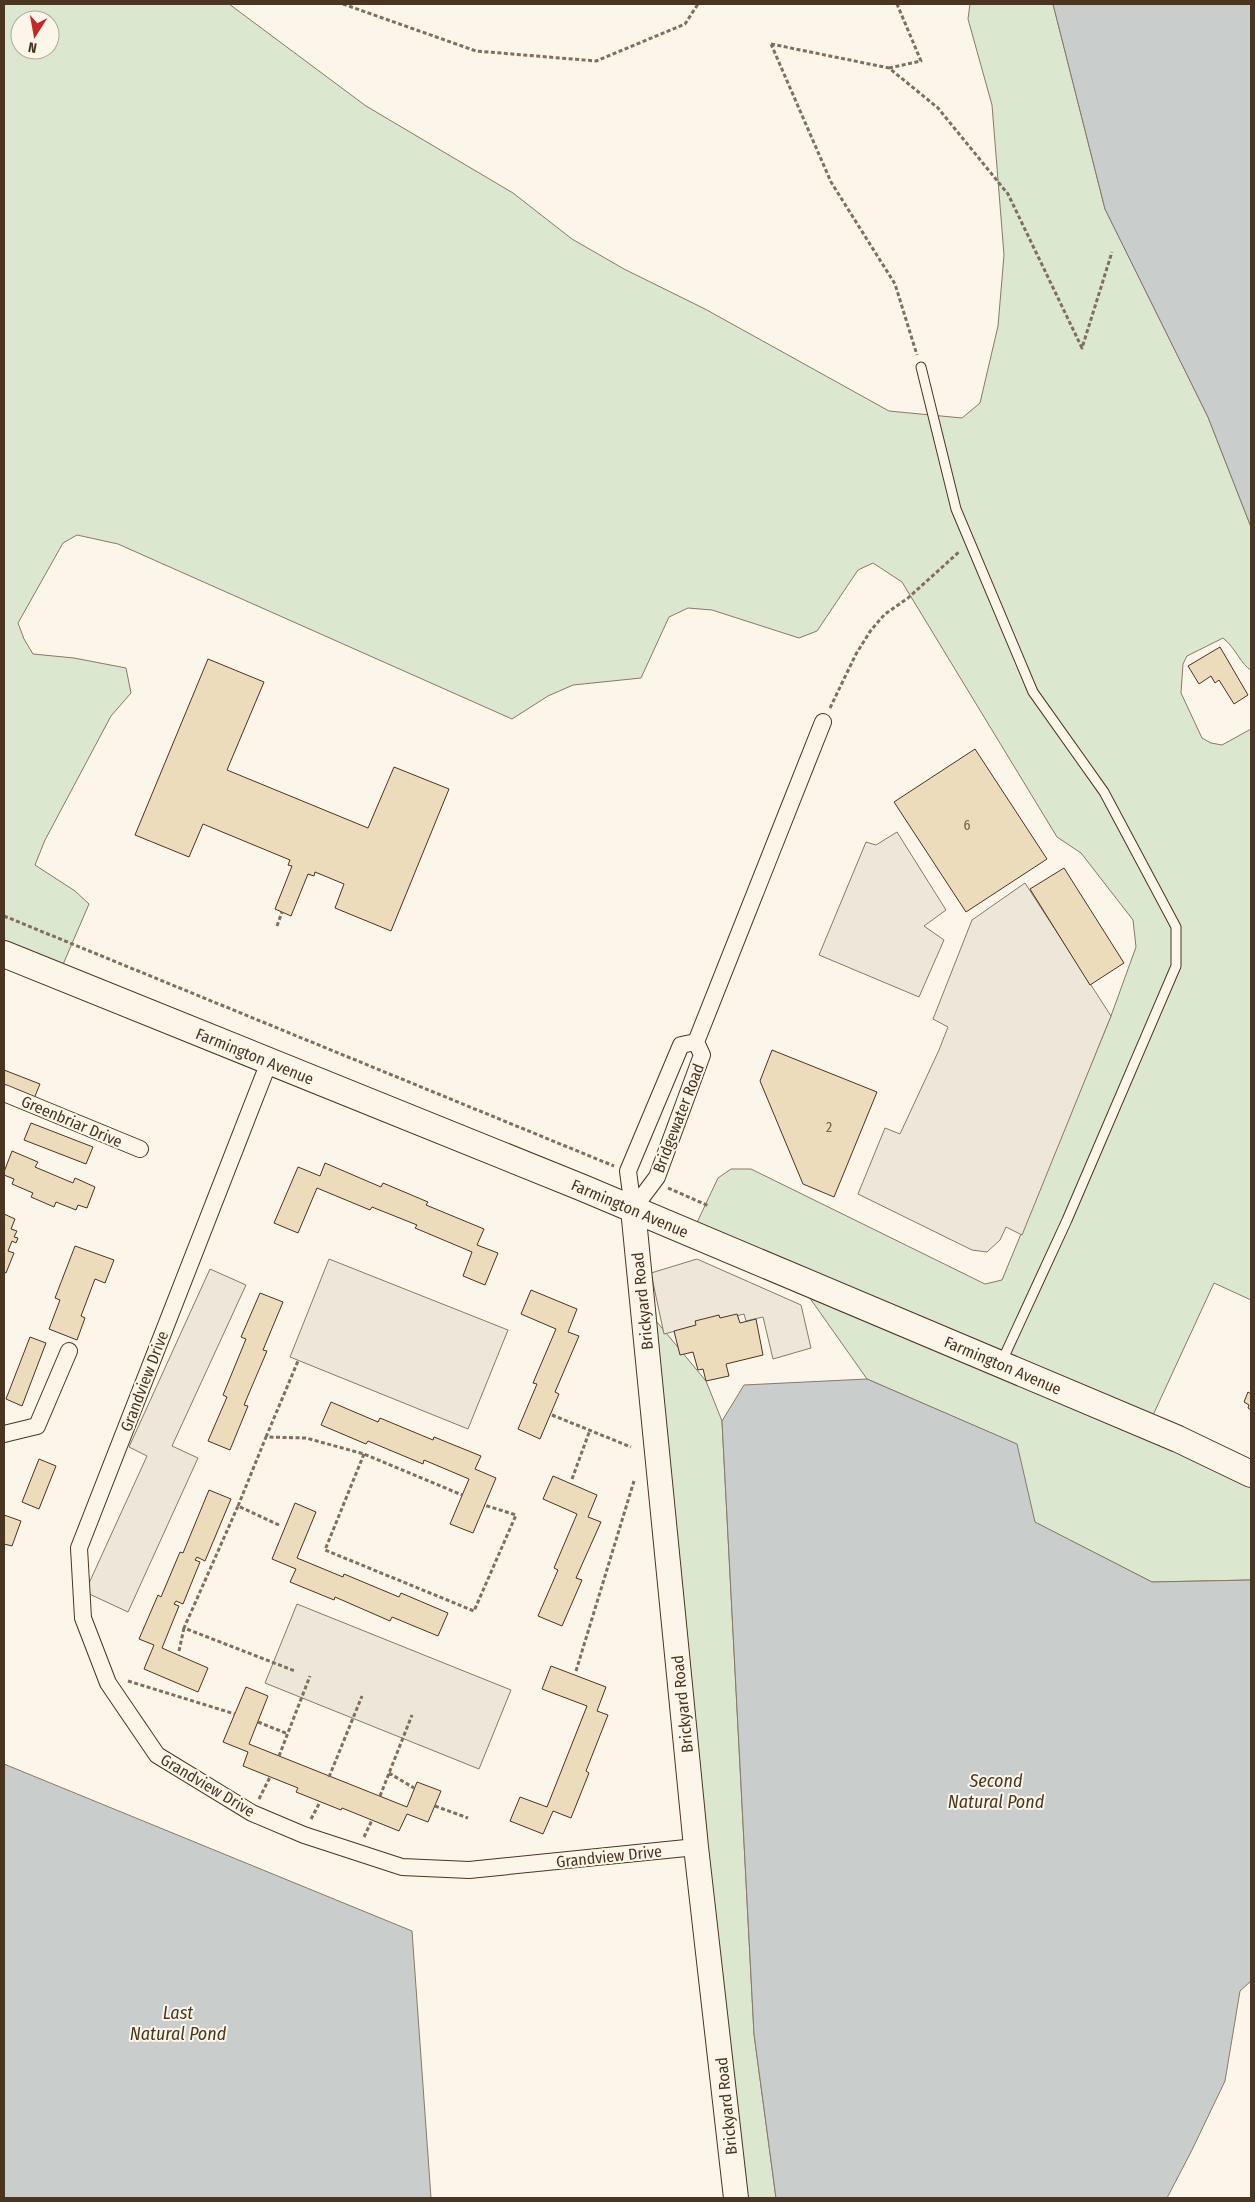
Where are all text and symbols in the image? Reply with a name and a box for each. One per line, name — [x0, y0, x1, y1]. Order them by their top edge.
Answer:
north arrow — [10, 10, 60, 60]
text: N — [27, 38, 38, 56]
house number: 6 — [964, 817, 971, 834]
street label: Farmington Avenue — [193, 1024, 317, 1089]
street label: Bridgewater Road — [649, 1061, 708, 1176]
street label: Greenbriar Drive — [19, 1092, 125, 1151]
house number: 2 — [826, 1119, 832, 1136]
street label: Farmington Avenue — [568, 1175, 691, 1242]
street label: Brickyard Road — [628, 1251, 657, 1351]
street label: Grandview Drive — [117, 1328, 172, 1434]
street label: Farmington Avenue — [941, 1332, 1064, 1399]
street label: Brickyard Road — [668, 1654, 697, 1754]
street label: Grandview Drive — [157, 1750, 258, 1821]
water label: Second Natural Pond — [948, 1770, 1045, 1813]
street label: Grandview Drive — [555, 1841, 663, 1871]
water label: Last Natural Pond — [130, 2002, 227, 2045]
street label: Brickyard Road — [712, 2056, 741, 2156]

